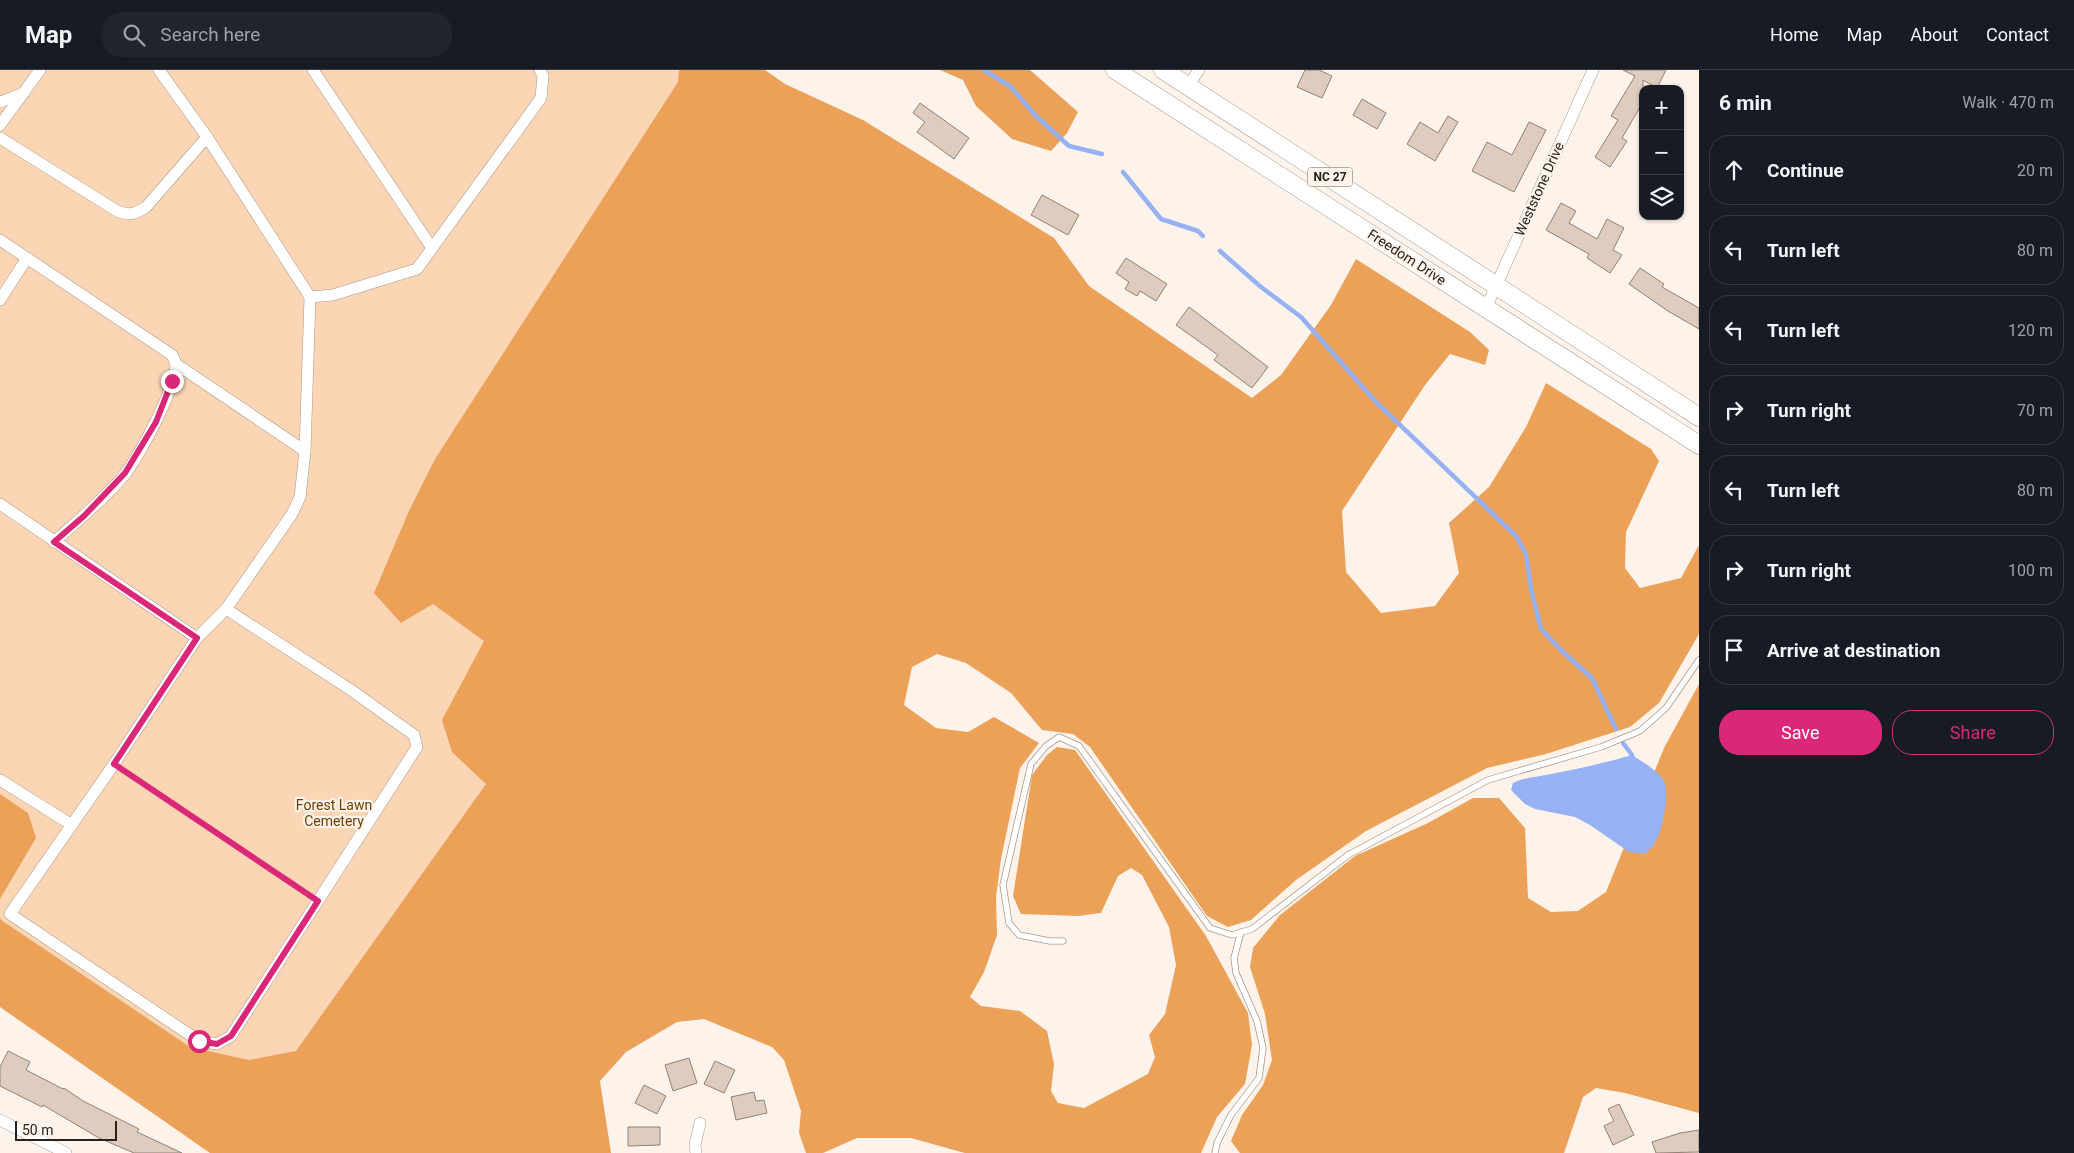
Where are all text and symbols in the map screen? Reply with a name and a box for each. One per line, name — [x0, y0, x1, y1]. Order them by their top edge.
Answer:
search box — [102, 12, 452, 57]
text: Map — [25, 21, 72, 49]
icon: search — [120, 21, 148, 49]
text: Search here — [160, 23, 260, 46]
text: Home — [1770, 24, 1819, 45]
text: Map — [1847, 24, 1882, 45]
text: About — [1910, 24, 1958, 45]
text: Contact — [1986, 24, 2049, 45]
map controls — [1639, 85, 1684, 220]
button: + — [1639, 85, 1684, 130]
text: 6 min — [1719, 91, 1772, 115]
text: Walk · 470 m — [1962, 93, 2054, 112]
button: − — [1639, 130, 1684, 175]
street label: Weststone Drive — [1511, 140, 1567, 238]
icon: ahead — [1720, 156, 1748, 184]
text: Continue — [1767, 159, 1844, 182]
text: 20 m — [2017, 161, 2053, 180]
road number: NC 27 — [1308, 168, 1352, 186]
button: layers — [1639, 175, 1684, 220]
street label: Freedom Drive — [1365, 226, 1449, 288]
icon: left — [1720, 236, 1748, 264]
text: Turn left — [1767, 239, 1840, 262]
text: 80 m — [2017, 241, 2053, 260]
icon: left — [1720, 316, 1748, 344]
text: Turn left — [1767, 319, 1840, 342]
text: 120 m — [2008, 321, 2053, 340]
route end — [161, 370, 184, 393]
icon: right — [1720, 396, 1748, 424]
text: Turn right — [1767, 399, 1851, 422]
text: 70 m — [2017, 401, 2053, 420]
icon: left — [1720, 476, 1748, 504]
text: Turn left — [1767, 479, 1840, 502]
text: 80 m — [2017, 481, 2053, 500]
icon: right — [1720, 556, 1748, 584]
text: Turn right — [1767, 559, 1851, 582]
text: 100 m — [2008, 561, 2053, 580]
icon: arrive — [1720, 636, 1748, 664]
text: Arrive at destination — [1767, 639, 1940, 662]
button: Save — [1719, 710, 1882, 755]
button: Share — [1892, 710, 2054, 755]
park label: Forest Lawn Cemetery — [296, 797, 372, 829]
route start — [188, 1030, 211, 1053]
scale bar — [15, 1118, 118, 1141]
text: 50 m — [22, 1122, 54, 1138]

